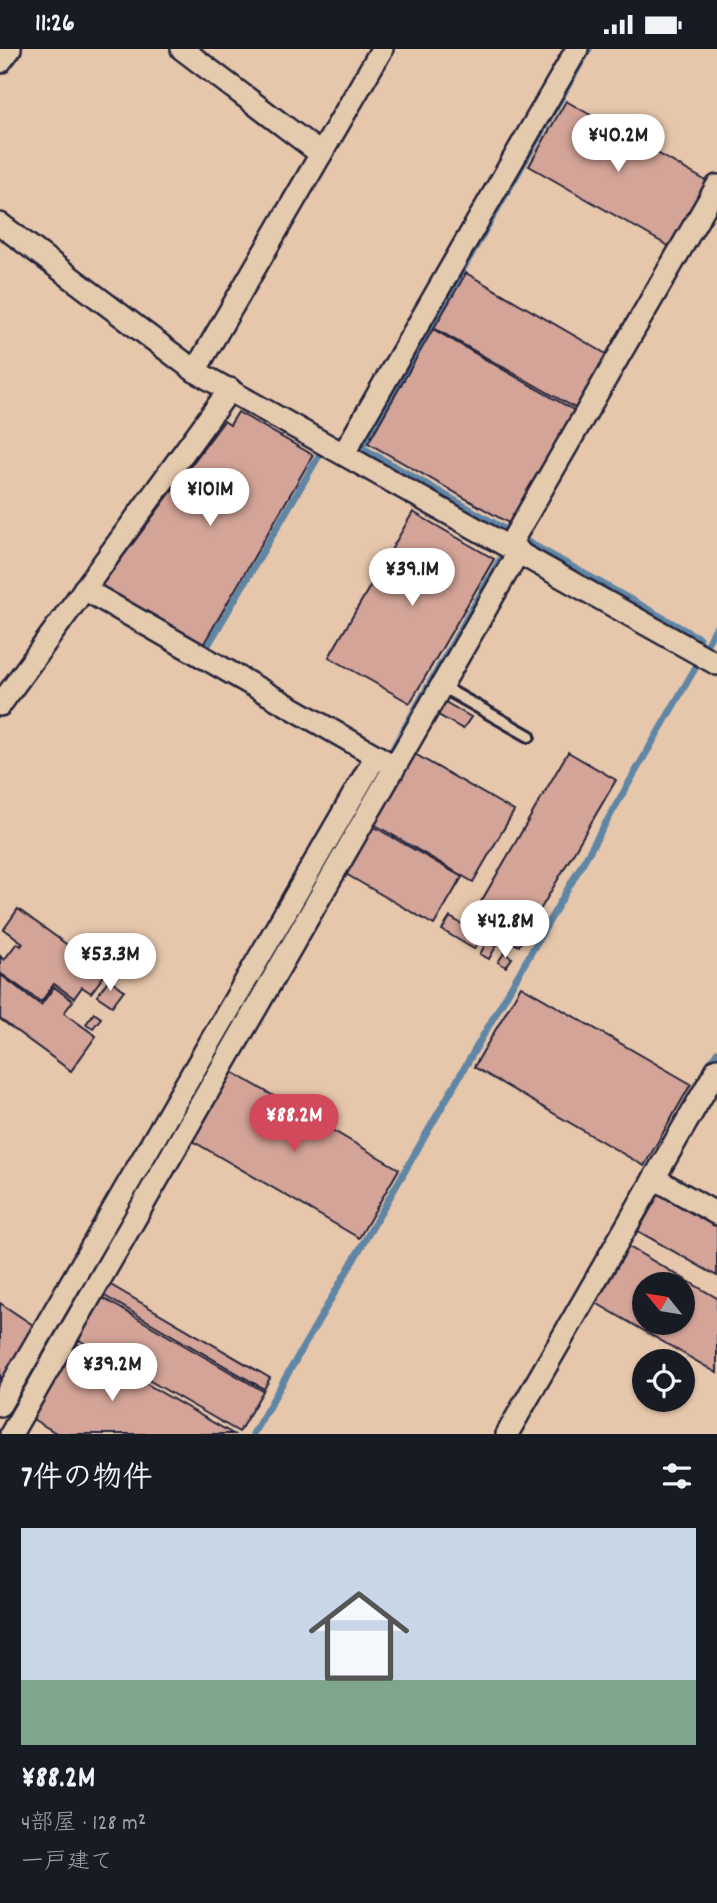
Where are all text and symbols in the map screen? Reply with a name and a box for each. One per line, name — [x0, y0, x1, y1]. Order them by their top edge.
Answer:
text: 11:26 — [35, 6, 75, 43]
pin: ¥40.2M — [561, 115, 675, 174]
text: ¥40.2M — [588, 120, 648, 153]
pin: ¥101M — [161, 469, 259, 528]
text: ¥101M — [186, 474, 234, 507]
pin: ¥39.1M — [355, 549, 469, 608]
text: ¥39.1M — [385, 554, 439, 587]
pin: ¥42.8M — [448, 901, 562, 960]
text: ¥42.8M — [476, 906, 534, 939]
pin: ¥53.3M — [53, 933, 167, 993]
text: ¥53.3M — [80, 939, 140, 972]
pin: ¥88.2M — [237, 1095, 351, 1154]
text: ¥88.2M — [266, 1100, 322, 1133]
north arrow — [632, 1272, 695, 1335]
map controls — [632, 1272, 695, 1412]
pin: ¥39.2M — [55, 1343, 169, 1403]
text: ¥39.2M — [82, 1349, 142, 1382]
button: locate — [632, 1349, 695, 1412]
icon: filters — [658, 1457, 696, 1495]
text: 7件の物件 — [21, 1459, 153, 1502]
icon: home — [296, 1573, 422, 1699]
text: ¥88.2M — [21, 1759, 95, 1802]
text: 4部屋 · 128 m² — [21, 1808, 146, 1841]
text: 一戸建て — [21, 1847, 113, 1880]

